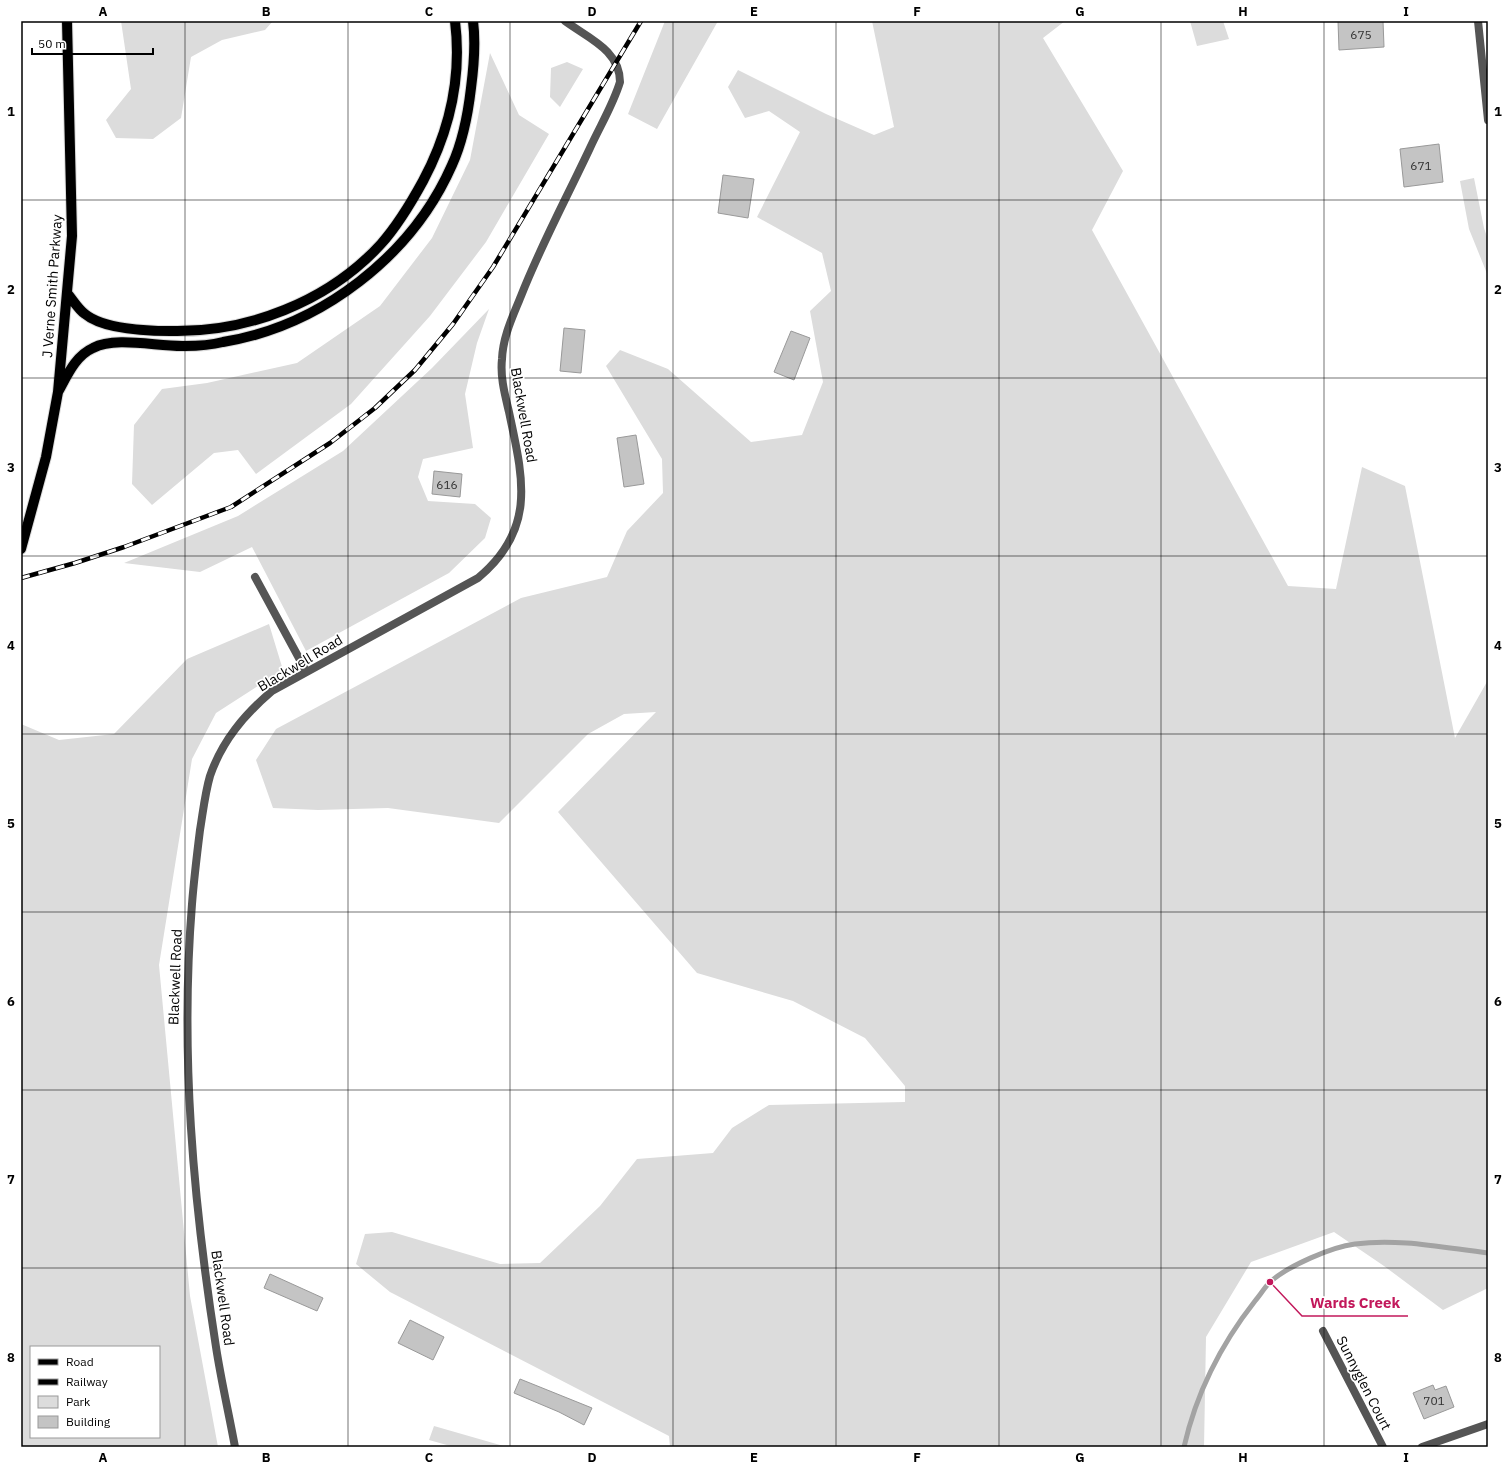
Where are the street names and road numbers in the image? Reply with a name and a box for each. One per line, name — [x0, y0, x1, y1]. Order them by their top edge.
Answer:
street label: J Verne Smith Parkway — [38, 214, 66, 358]
street label: Blackwell Road — [507, 366, 541, 464]
street label: Blackwell Road — [254, 630, 346, 696]
street label: Blackwell Road — [164, 929, 186, 1025]
street label: Blackwell Road — [207, 1249, 239, 1347]
street label: Sunnyglen Court — [1333, 1333, 1395, 1433]

